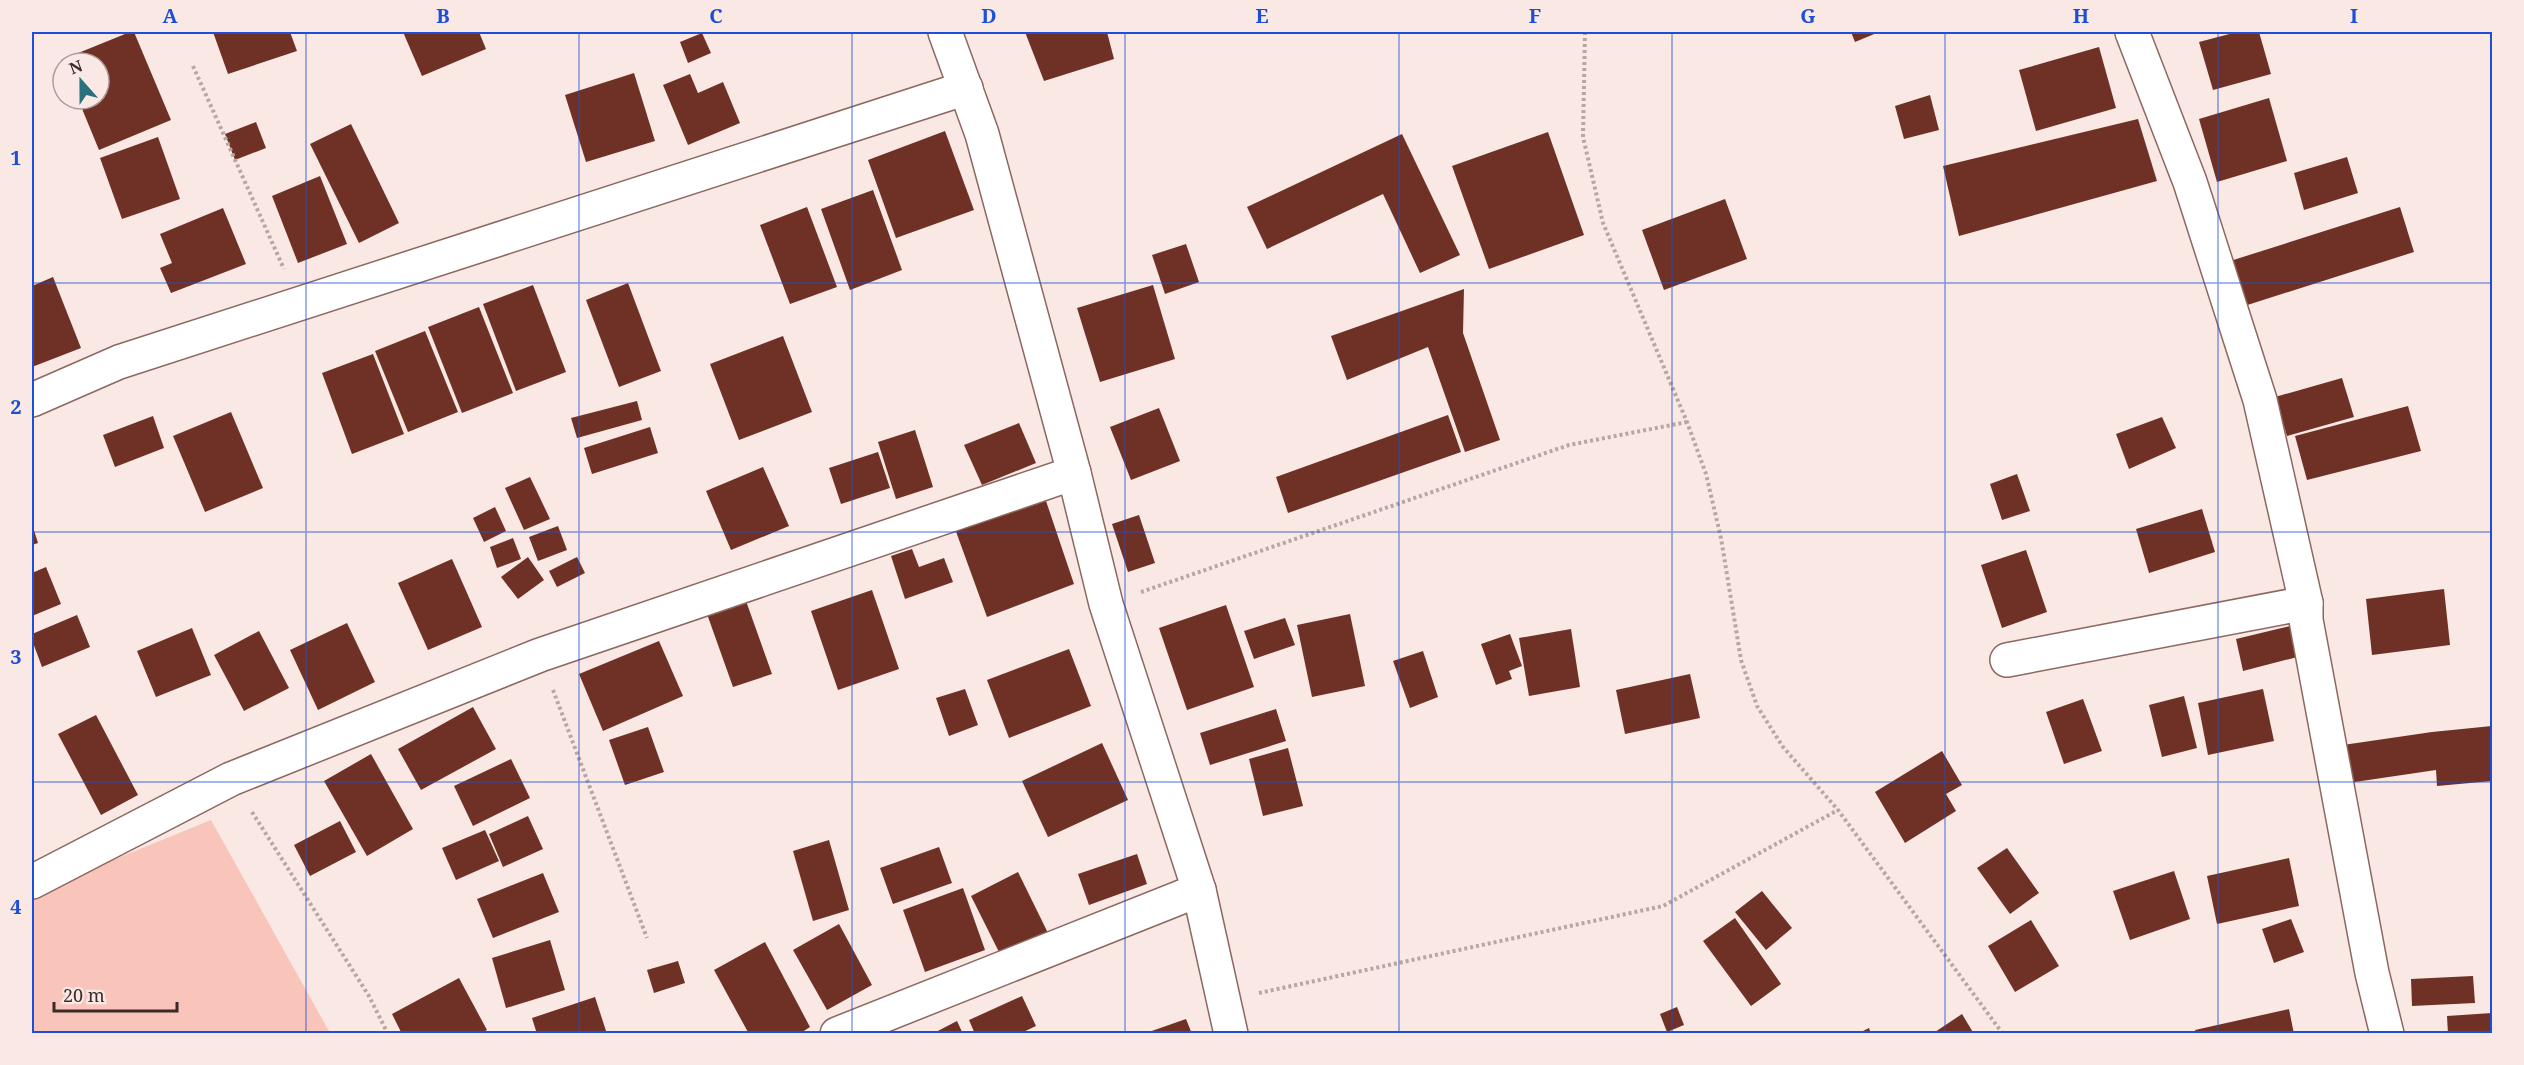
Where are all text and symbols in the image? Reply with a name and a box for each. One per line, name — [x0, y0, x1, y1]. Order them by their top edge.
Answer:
text: A — [162, 2, 178, 29]
text: B — [436, 2, 450, 29]
text: C — [709, 2, 723, 29]
text: D — [981, 2, 997, 29]
text: E — [1255, 2, 1269, 29]
text: F — [1529, 2, 1541, 29]
text: G — [1800, 2, 1816, 29]
text: H — [2073, 2, 2089, 29]
text: I — [2350, 2, 2358, 29]
north arrow — [51, 51, 111, 111]
text: N — [66, 54, 86, 80]
text: 1 — [10, 144, 22, 171]
text: 2 — [10, 393, 22, 420]
text: 3 — [10, 643, 22, 670]
text: 4 — [10, 893, 22, 920]
scale bar — [54, 975, 177, 1013]
text: 20 m — [63, 983, 105, 1007]

